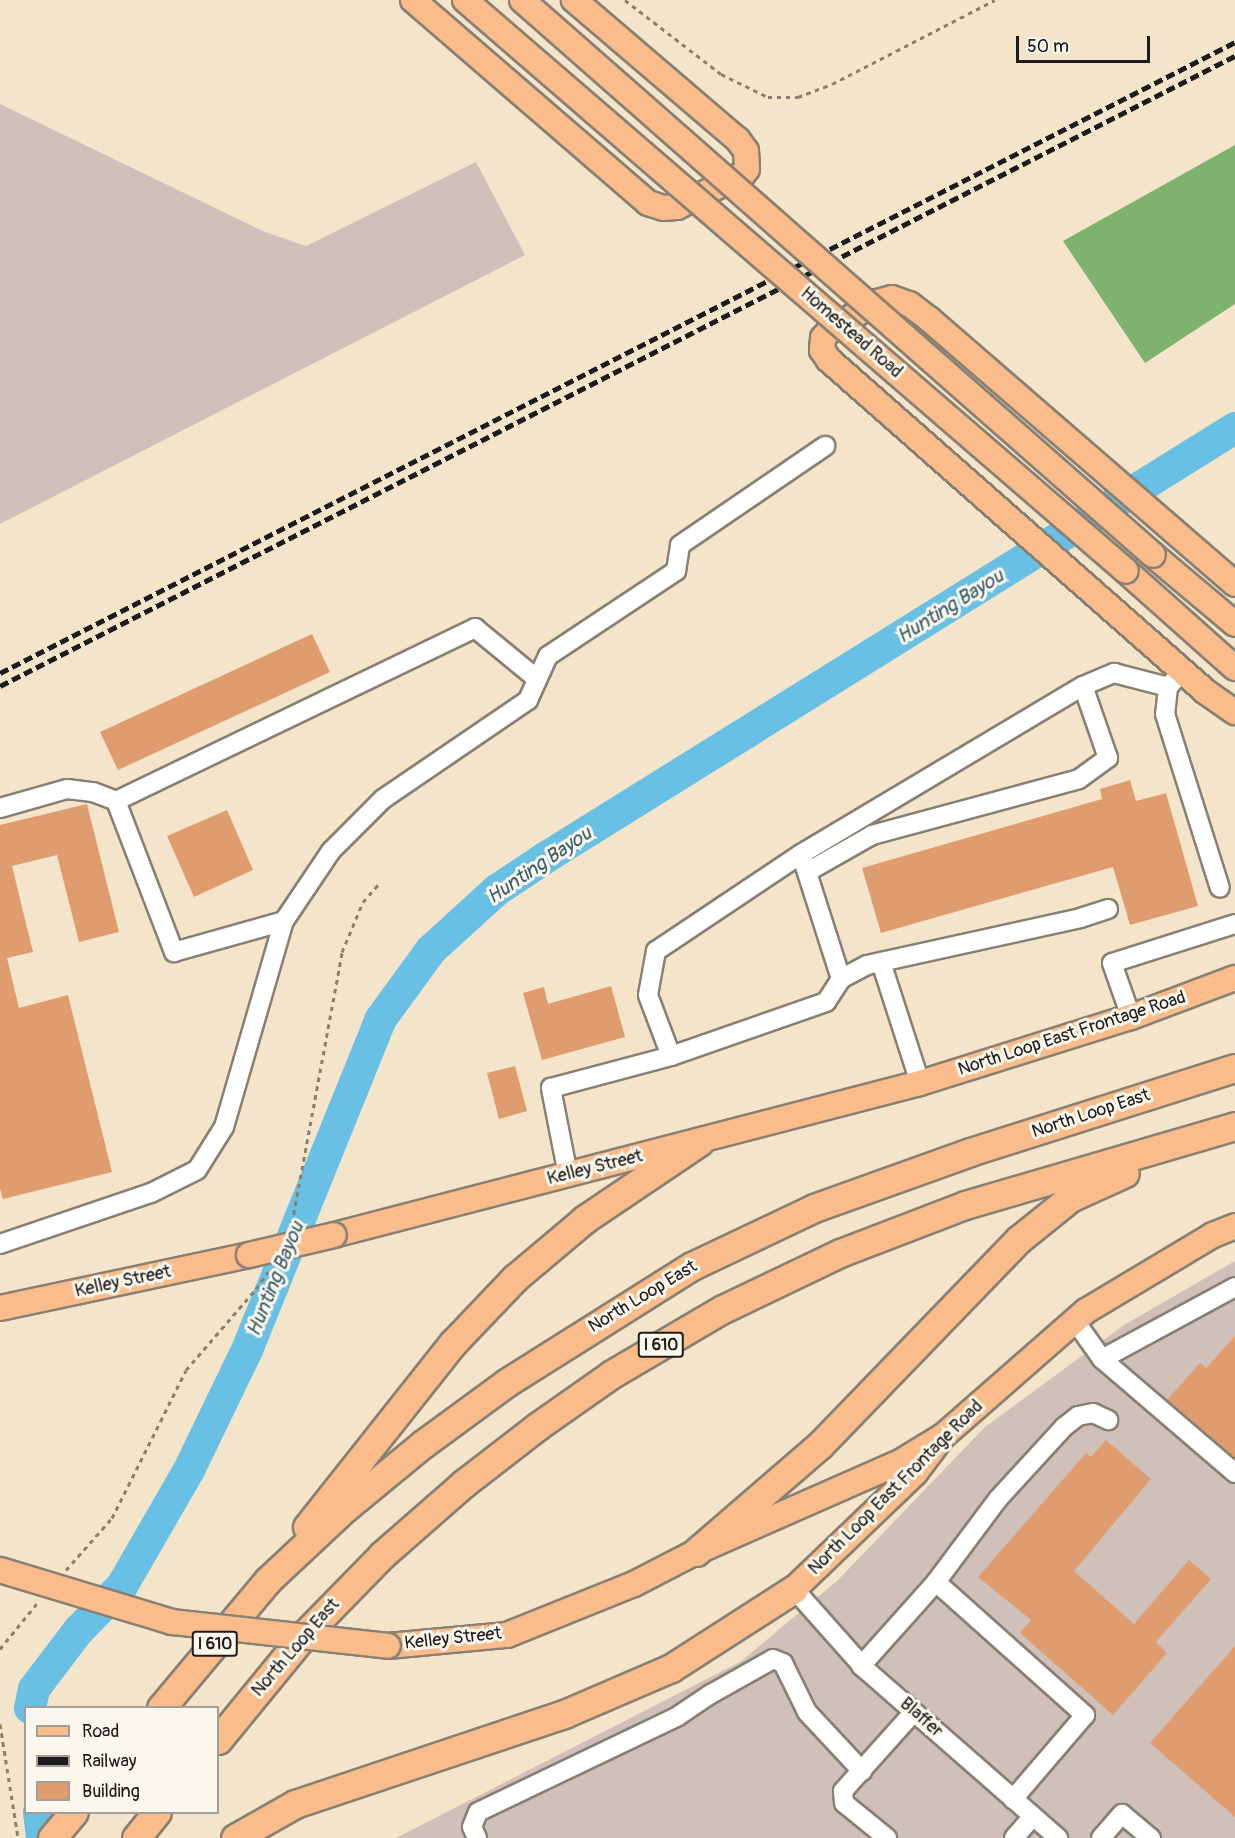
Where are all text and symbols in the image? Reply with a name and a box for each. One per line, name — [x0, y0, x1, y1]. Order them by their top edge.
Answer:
scale bar — [1019, 24, 1152, 62]
text: 50 m — [1027, 35, 1069, 58]
street label: Homestead Road — [796, 283, 906, 383]
water label: Hunting Bayou — [892, 564, 1008, 648]
water label: Hunting Bayou — [482, 821, 596, 909]
street label: North Loop East Frontage Road — [955, 987, 1189, 1081]
street label: North Loop East — [1029, 1085, 1153, 1143]
street label: Kelley Street — [545, 1146, 645, 1190]
water label: Hunting Bayou — [241, 1218, 309, 1340]
street label: North Loop East — [585, 1256, 701, 1338]
street label: Kelley Street — [73, 1261, 173, 1303]
road number: I 610 — [637, 1332, 685, 1358]
street label: North Loop East Frontage Road — [804, 1396, 988, 1580]
street label: North Loop East — [248, 1595, 344, 1701]
street label: Kelley Street — [403, 1623, 503, 1655]
road number: I 610 — [191, 1631, 239, 1657]
street label: Blaffer — [895, 1693, 947, 1743]
legend — [24, 1706, 219, 1814]
text: Road — [82, 1720, 119, 1743]
text: Railway — [82, 1750, 137, 1773]
text: Building — [82, 1780, 140, 1803]

